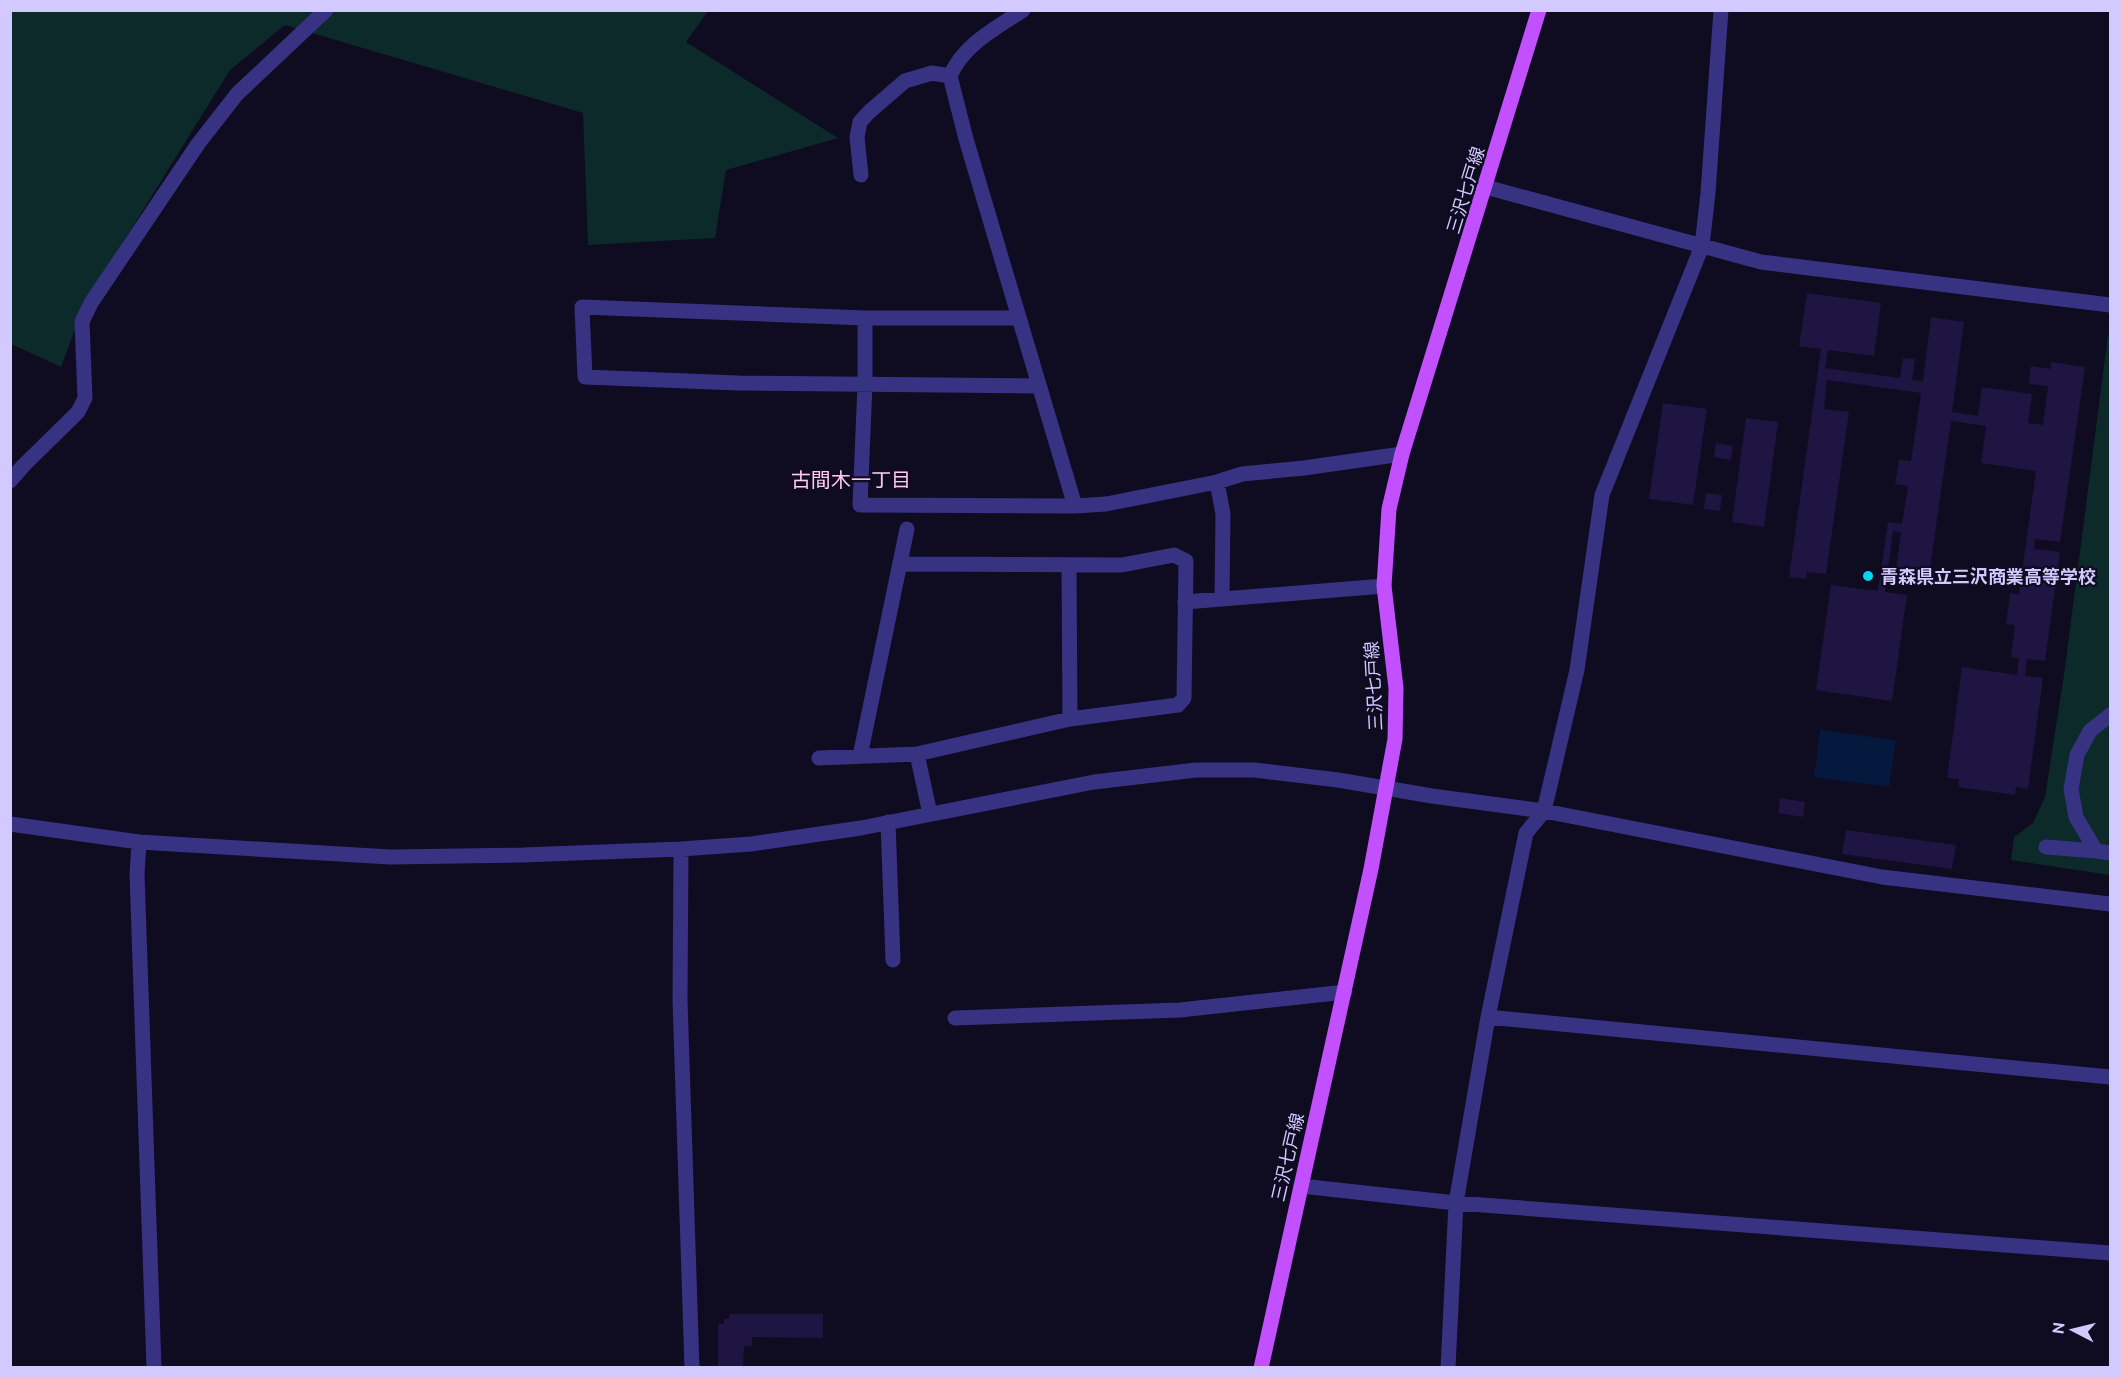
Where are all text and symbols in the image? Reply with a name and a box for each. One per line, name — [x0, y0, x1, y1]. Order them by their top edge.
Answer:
street label: 三沢七戸線 — [1442, 144, 1488, 236]
district label: 古間木一丁目 — [791, 468, 911, 491]
place label: 青森県立三沢商業高等学校 — [1880, 566, 2096, 586]
marker: 青森県立三沢商業高等学校 — [1861, 569, 1875, 583]
street label: 三沢七戸線 — [1361, 641, 1385, 731]
street label: 三沢七戸線 — [1267, 1111, 1307, 1203]
north arrow — [2043, 1300, 2103, 1360]
text: N — [2048, 1321, 2068, 1335]

